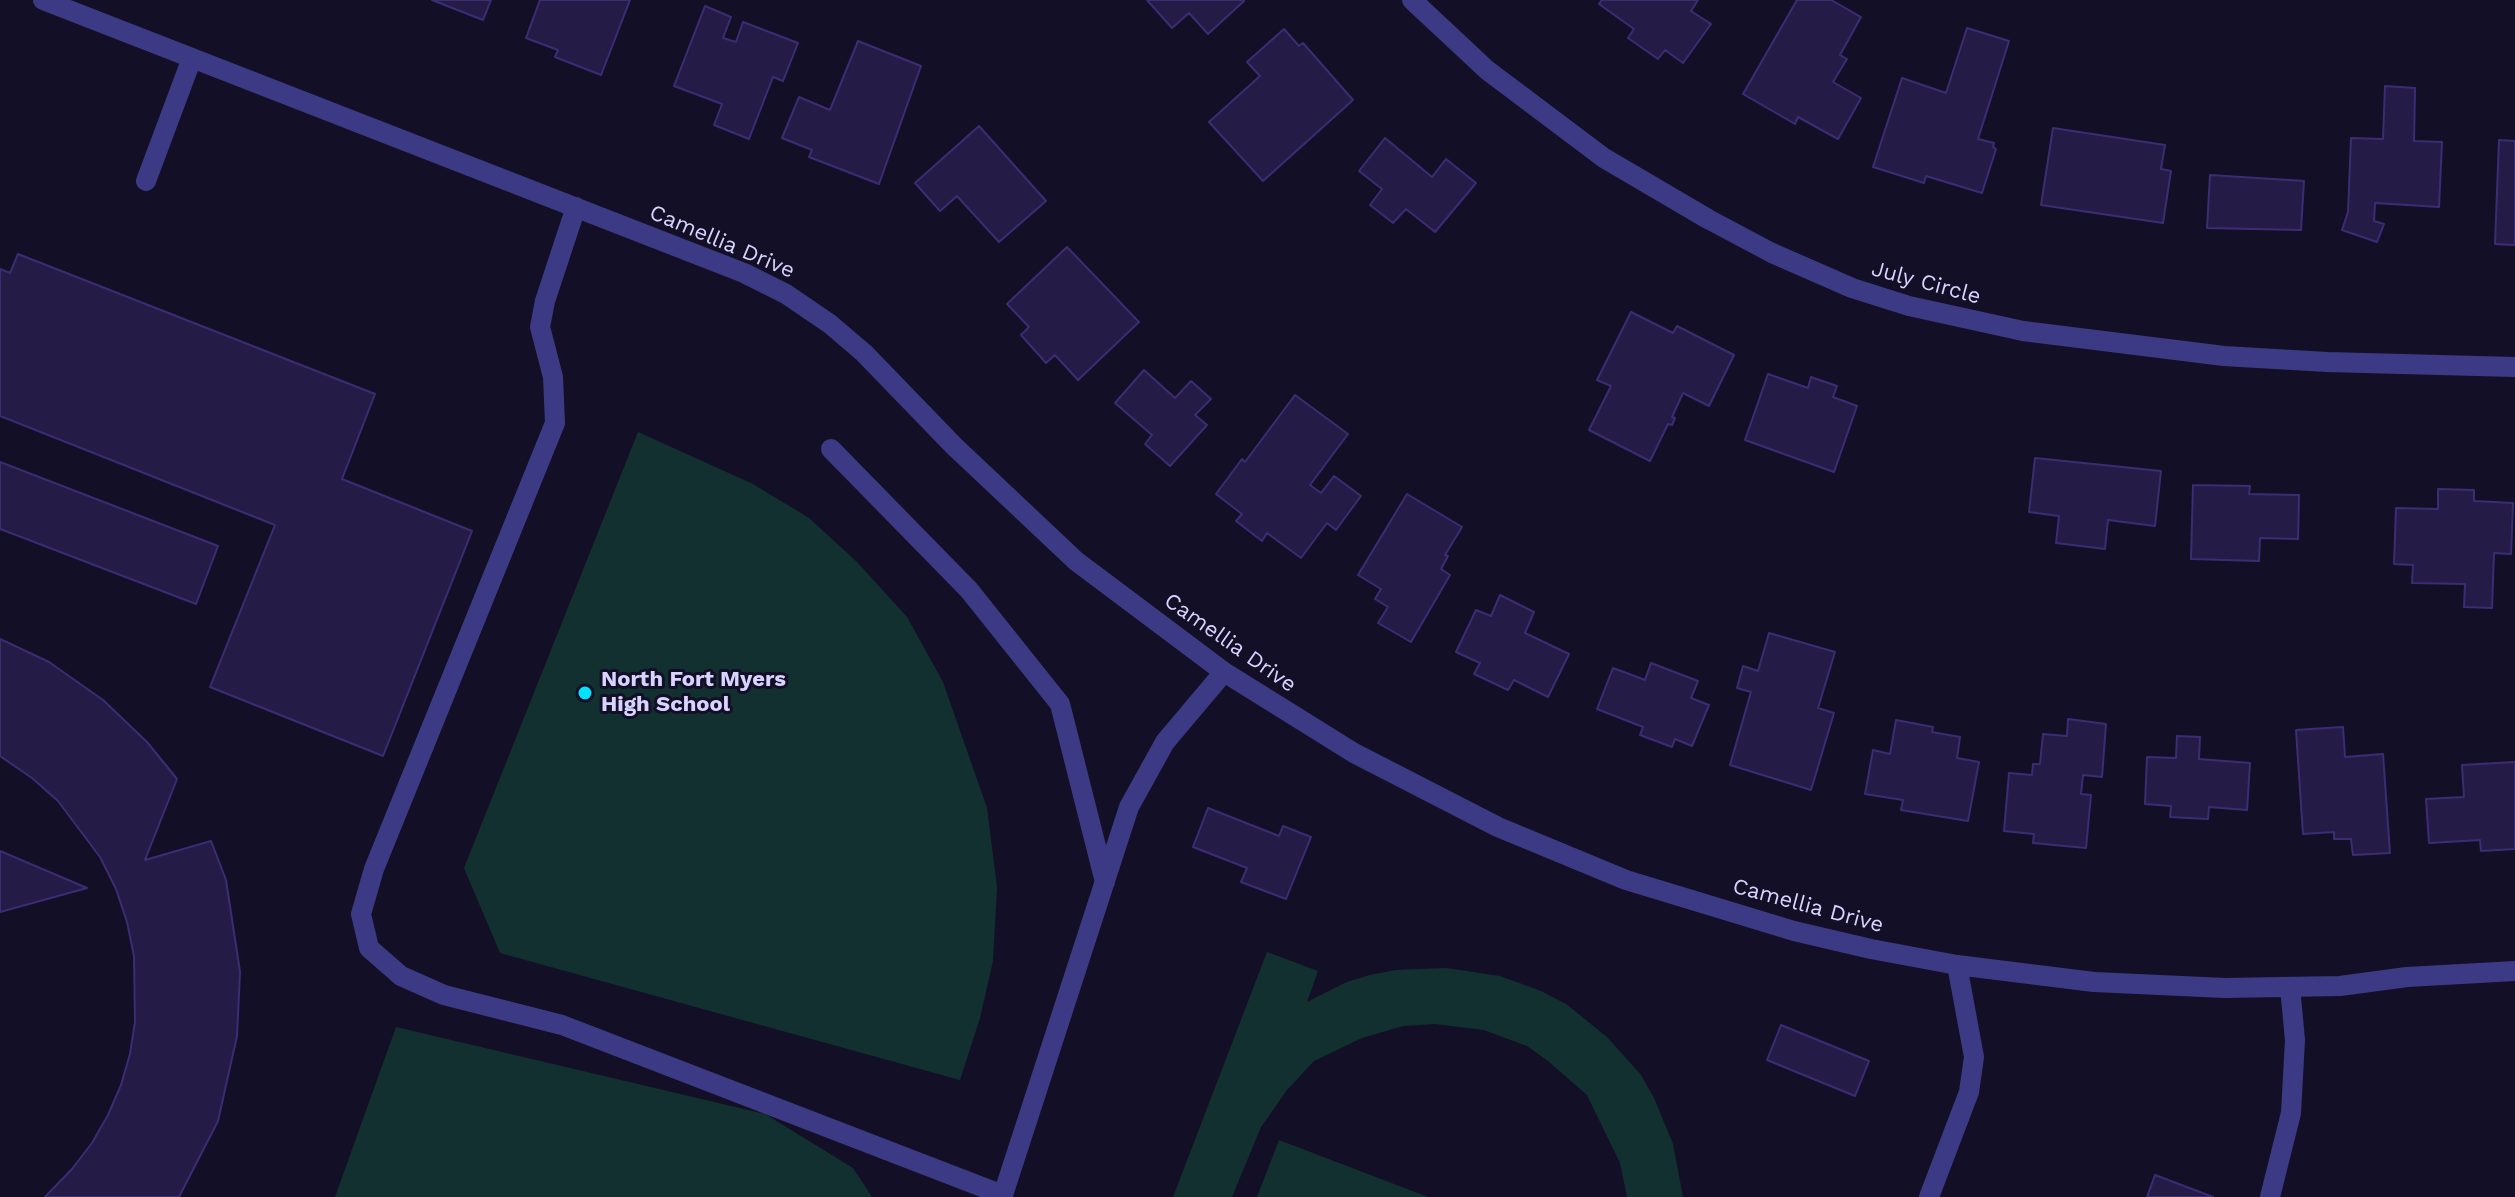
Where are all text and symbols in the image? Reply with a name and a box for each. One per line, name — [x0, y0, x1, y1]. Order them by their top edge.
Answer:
street label: Camellia Drive — [645, 200, 799, 284]
street label: July Circle — [1868, 256, 1984, 310]
street label: Camellia Drive — [1159, 588, 1301, 698]
place label: North Fort Myers High School — [601, 667, 786, 718]
marker: North Fort Myers High School — [576, 684, 594, 702]
street label: Camellia Drive — [1730, 873, 1886, 939]

